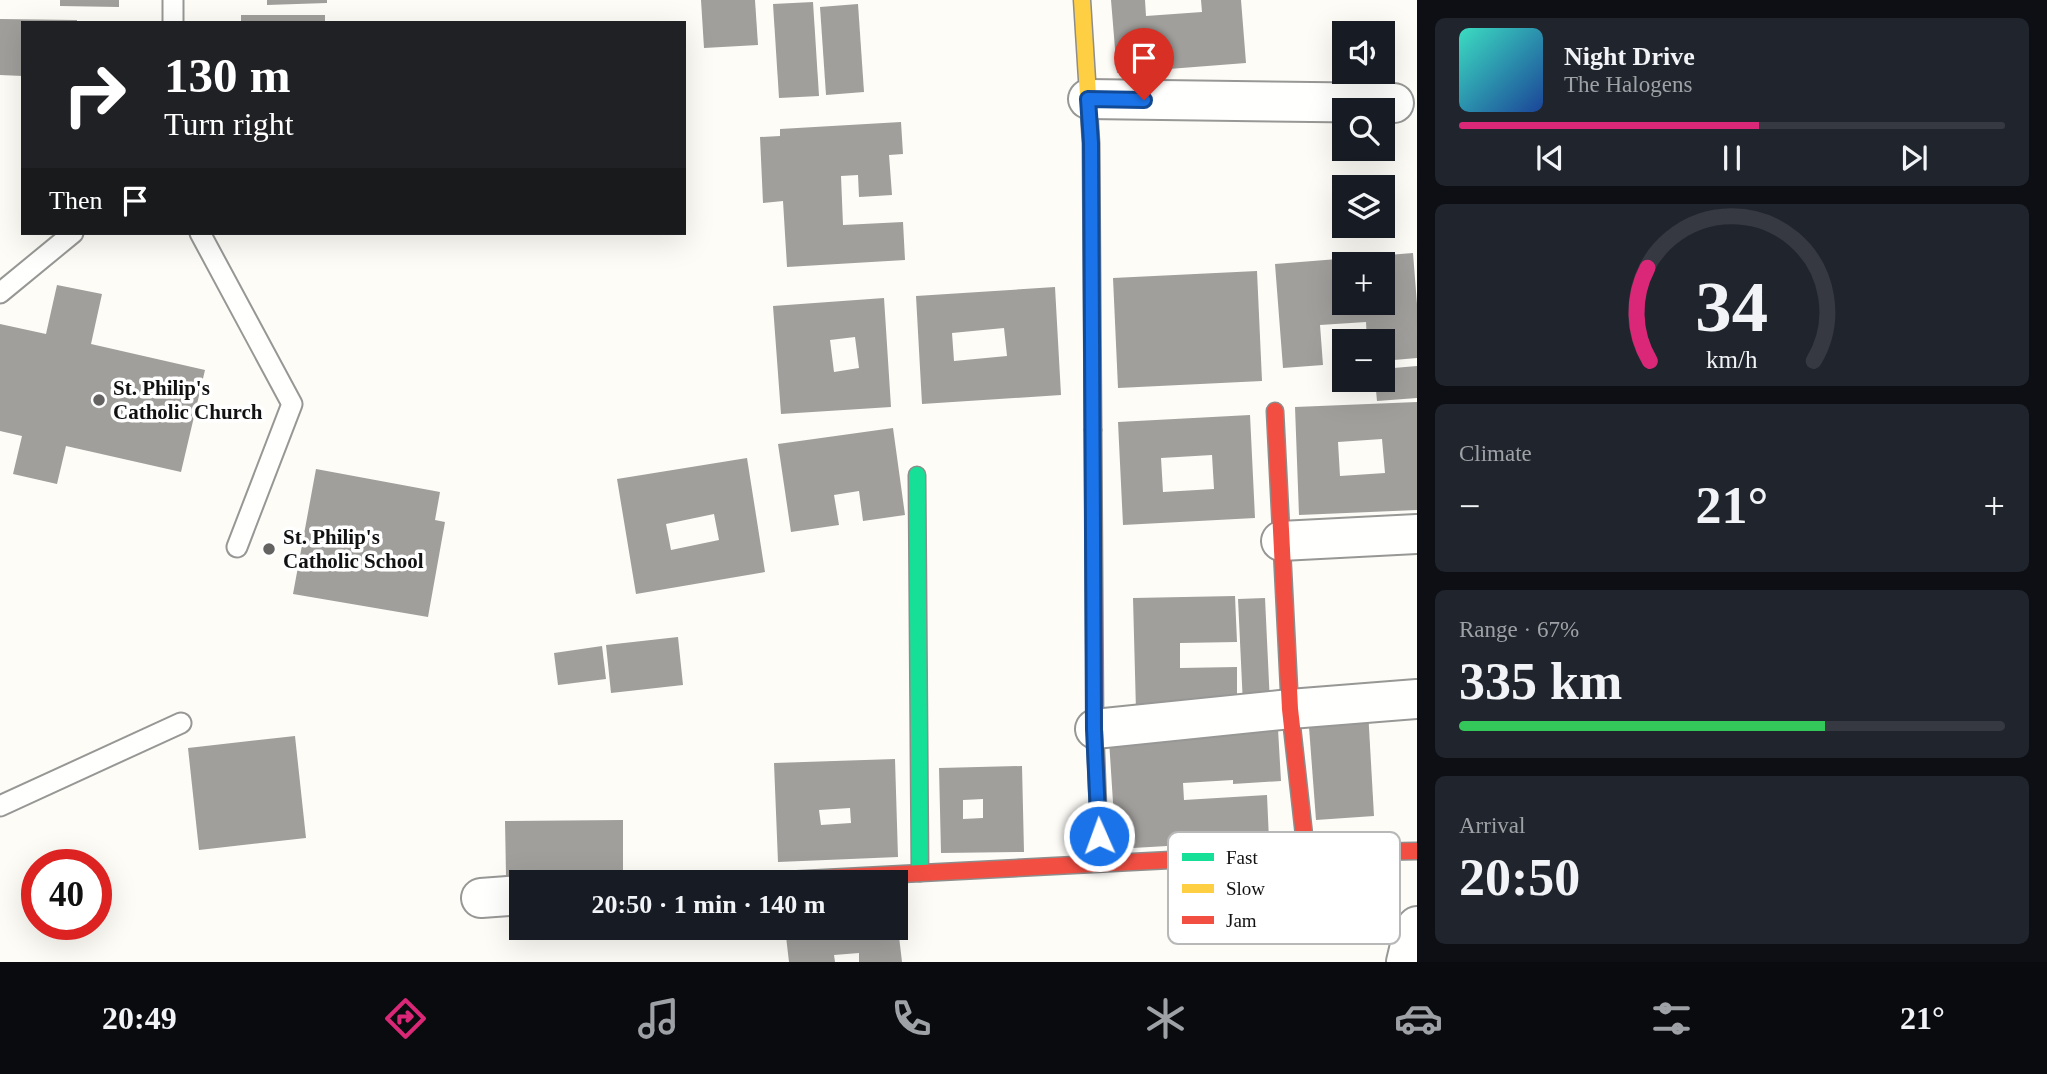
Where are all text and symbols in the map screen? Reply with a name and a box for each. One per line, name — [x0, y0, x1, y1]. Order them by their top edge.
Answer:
map controls — [1332, 21, 1395, 392]
button: sound — [1332, 21, 1395, 84]
pin — [1114, 28, 1174, 100]
icon: arrive — [1125, 39, 1163, 77]
text: Night Drive — [1564, 42, 1695, 71]
text: 130 m — [164, 48, 291, 103]
icon: right — [49, 49, 140, 140]
text: The Halogens — [1564, 72, 1692, 97]
button: search — [1332, 98, 1395, 161]
text: Turn right — [164, 106, 294, 142]
icon: previous — [1531, 139, 1569, 177]
icon: pause — [1713, 139, 1751, 177]
icon: next — [1895, 139, 1933, 177]
button: layers — [1332, 175, 1395, 238]
icon: arrive — [116, 182, 154, 220]
text: Then — [49, 186, 102, 215]
button: + — [1332, 252, 1395, 315]
text: 34 — [1696, 266, 1768, 347]
button: − — [1332, 329, 1395, 392]
text: km/h — [1706, 346, 1758, 373]
place label: St. Philip's Catholic Church — [113, 376, 263, 424]
marker: St. Philip's Catholic Church — [91, 392, 107, 408]
text: Climate — [1459, 441, 1532, 466]
text: 21° — [1696, 477, 1768, 534]
text: − — [1459, 485, 1480, 527]
text: + — [1984, 485, 2005, 527]
place label: St. Philip's Catholic School — [283, 525, 424, 573]
marker: St. Philip's Catholic School — [261, 541, 277, 557]
text: Range · 67% — [1459, 617, 1579, 642]
text: 335 km — [1459, 653, 1622, 710]
position arrow — [1062, 799, 1136, 873]
text: Arrival — [1459, 813, 1525, 838]
legend — [1168, 832, 1400, 944]
text: Fast — [1226, 847, 1258, 868]
speed limit sign: 40 — [21, 849, 112, 940]
text: 20:50 — [1459, 849, 1580, 906]
text: Slow — [1226, 878, 1265, 899]
text: 20:50 · 1 min · 140 m — [592, 890, 826, 919]
text: Jam — [1226, 910, 1257, 931]
icon: directions — [381, 994, 430, 1043]
icon: music — [634, 994, 683, 1043]
icon: phone — [887, 994, 936, 1043]
icon: climate — [1141, 994, 1190, 1043]
icon: car — [1394, 994, 1443, 1043]
icon: filters — [1647, 994, 1696, 1043]
text: 20:49 — [102, 1000, 177, 1036]
text: 21° — [1900, 1000, 1945, 1036]

